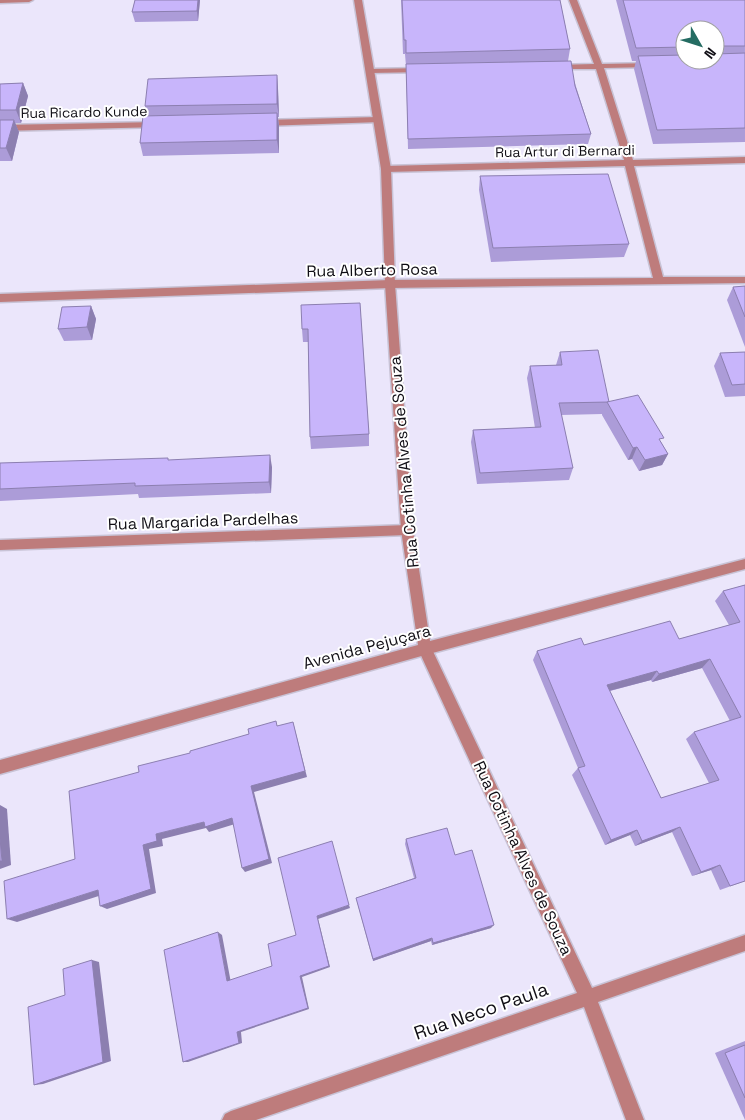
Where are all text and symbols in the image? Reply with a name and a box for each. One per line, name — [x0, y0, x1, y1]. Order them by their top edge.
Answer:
north arrow — [675, 20, 725, 70]
text: N — [700, 44, 720, 62]
street label: Rua Ricardo Kunde — [20, 102, 148, 122]
street label: Rua Artur di Bernardi — [495, 141, 635, 161]
street label: Rua Alberto Rosa — [306, 258, 438, 282]
street label: Rua Cotinha Alves de Souza — [384, 355, 424, 569]
street label: Rua Margarida Pardelhas — [107, 507, 299, 535]
street label: Avenida Pejuçara — [301, 620, 433, 674]
street label: Rua Cotinha Alves de Souza — [469, 757, 577, 959]
street label: Rua Neco Paula — [411, 976, 552, 1046]

